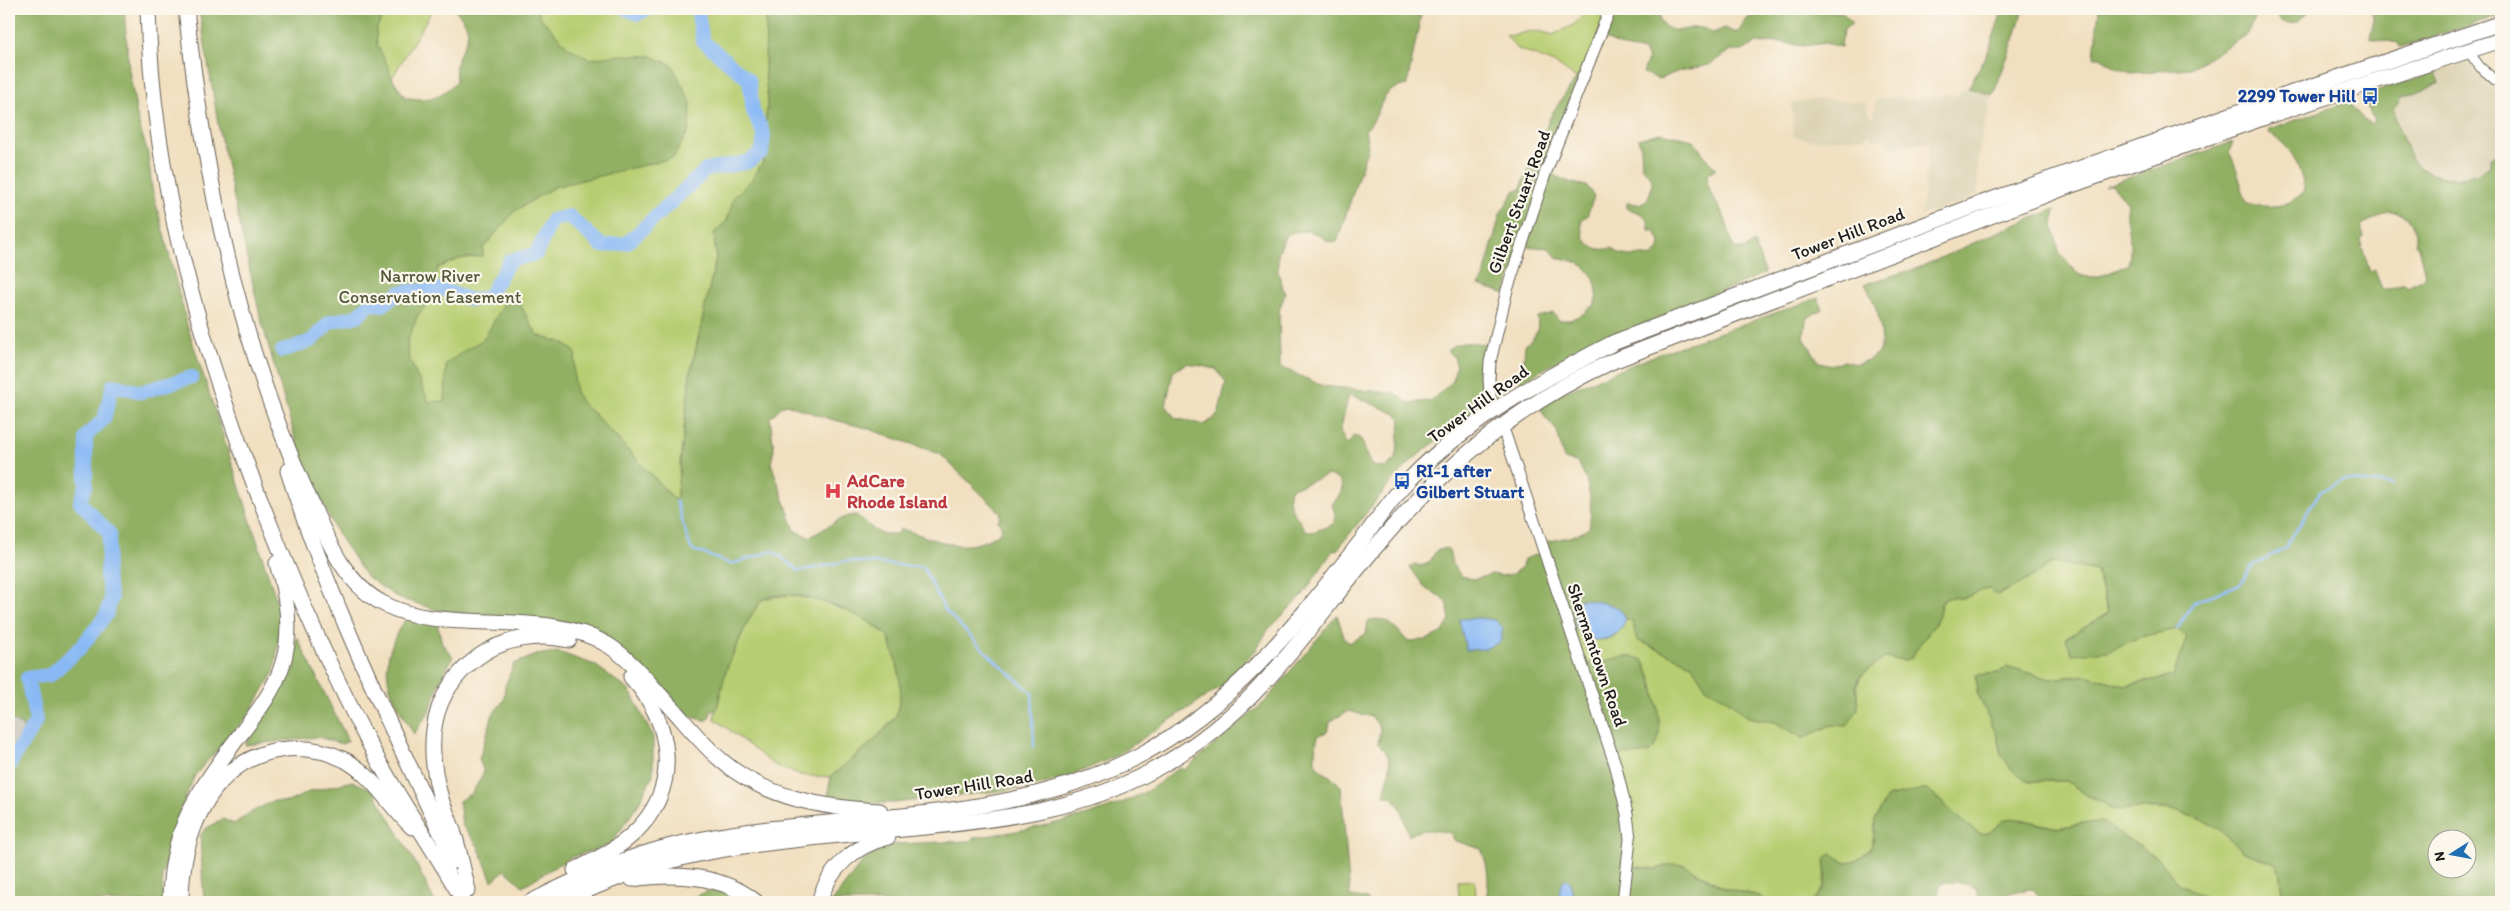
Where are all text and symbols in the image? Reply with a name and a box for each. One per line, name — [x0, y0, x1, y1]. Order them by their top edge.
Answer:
place label: 2299 Tower Hill — [2238, 85, 2357, 107]
bus stop icon: 2299 Tower Hill — [2360, 86, 2380, 106]
street label: Gilbert Stuart Road — [1483, 127, 1555, 277]
street label: Tower Hill Road — [1788, 202, 1908, 266]
park label: Narrow River Conservation Easement — [339, 265, 522, 308]
street label: Tower Hill Road — [1423, 360, 1533, 448]
place label: RI-1 after Gilbert Stuart — [1416, 460, 1524, 503]
place label: AdCare Rhode Island — [846, 470, 948, 513]
bus stop icon: RI-1 after Gilbert Stuart — [1392, 471, 1412, 491]
hospital icon: AdCare Rhode Island — [823, 481, 843, 501]
street label: Shermantown Road — [1562, 580, 1632, 730]
street label: Tower Hill Road — [913, 765, 1035, 805]
north arrow — [2428, 828, 2478, 878]
text: N — [2430, 850, 2449, 863]

